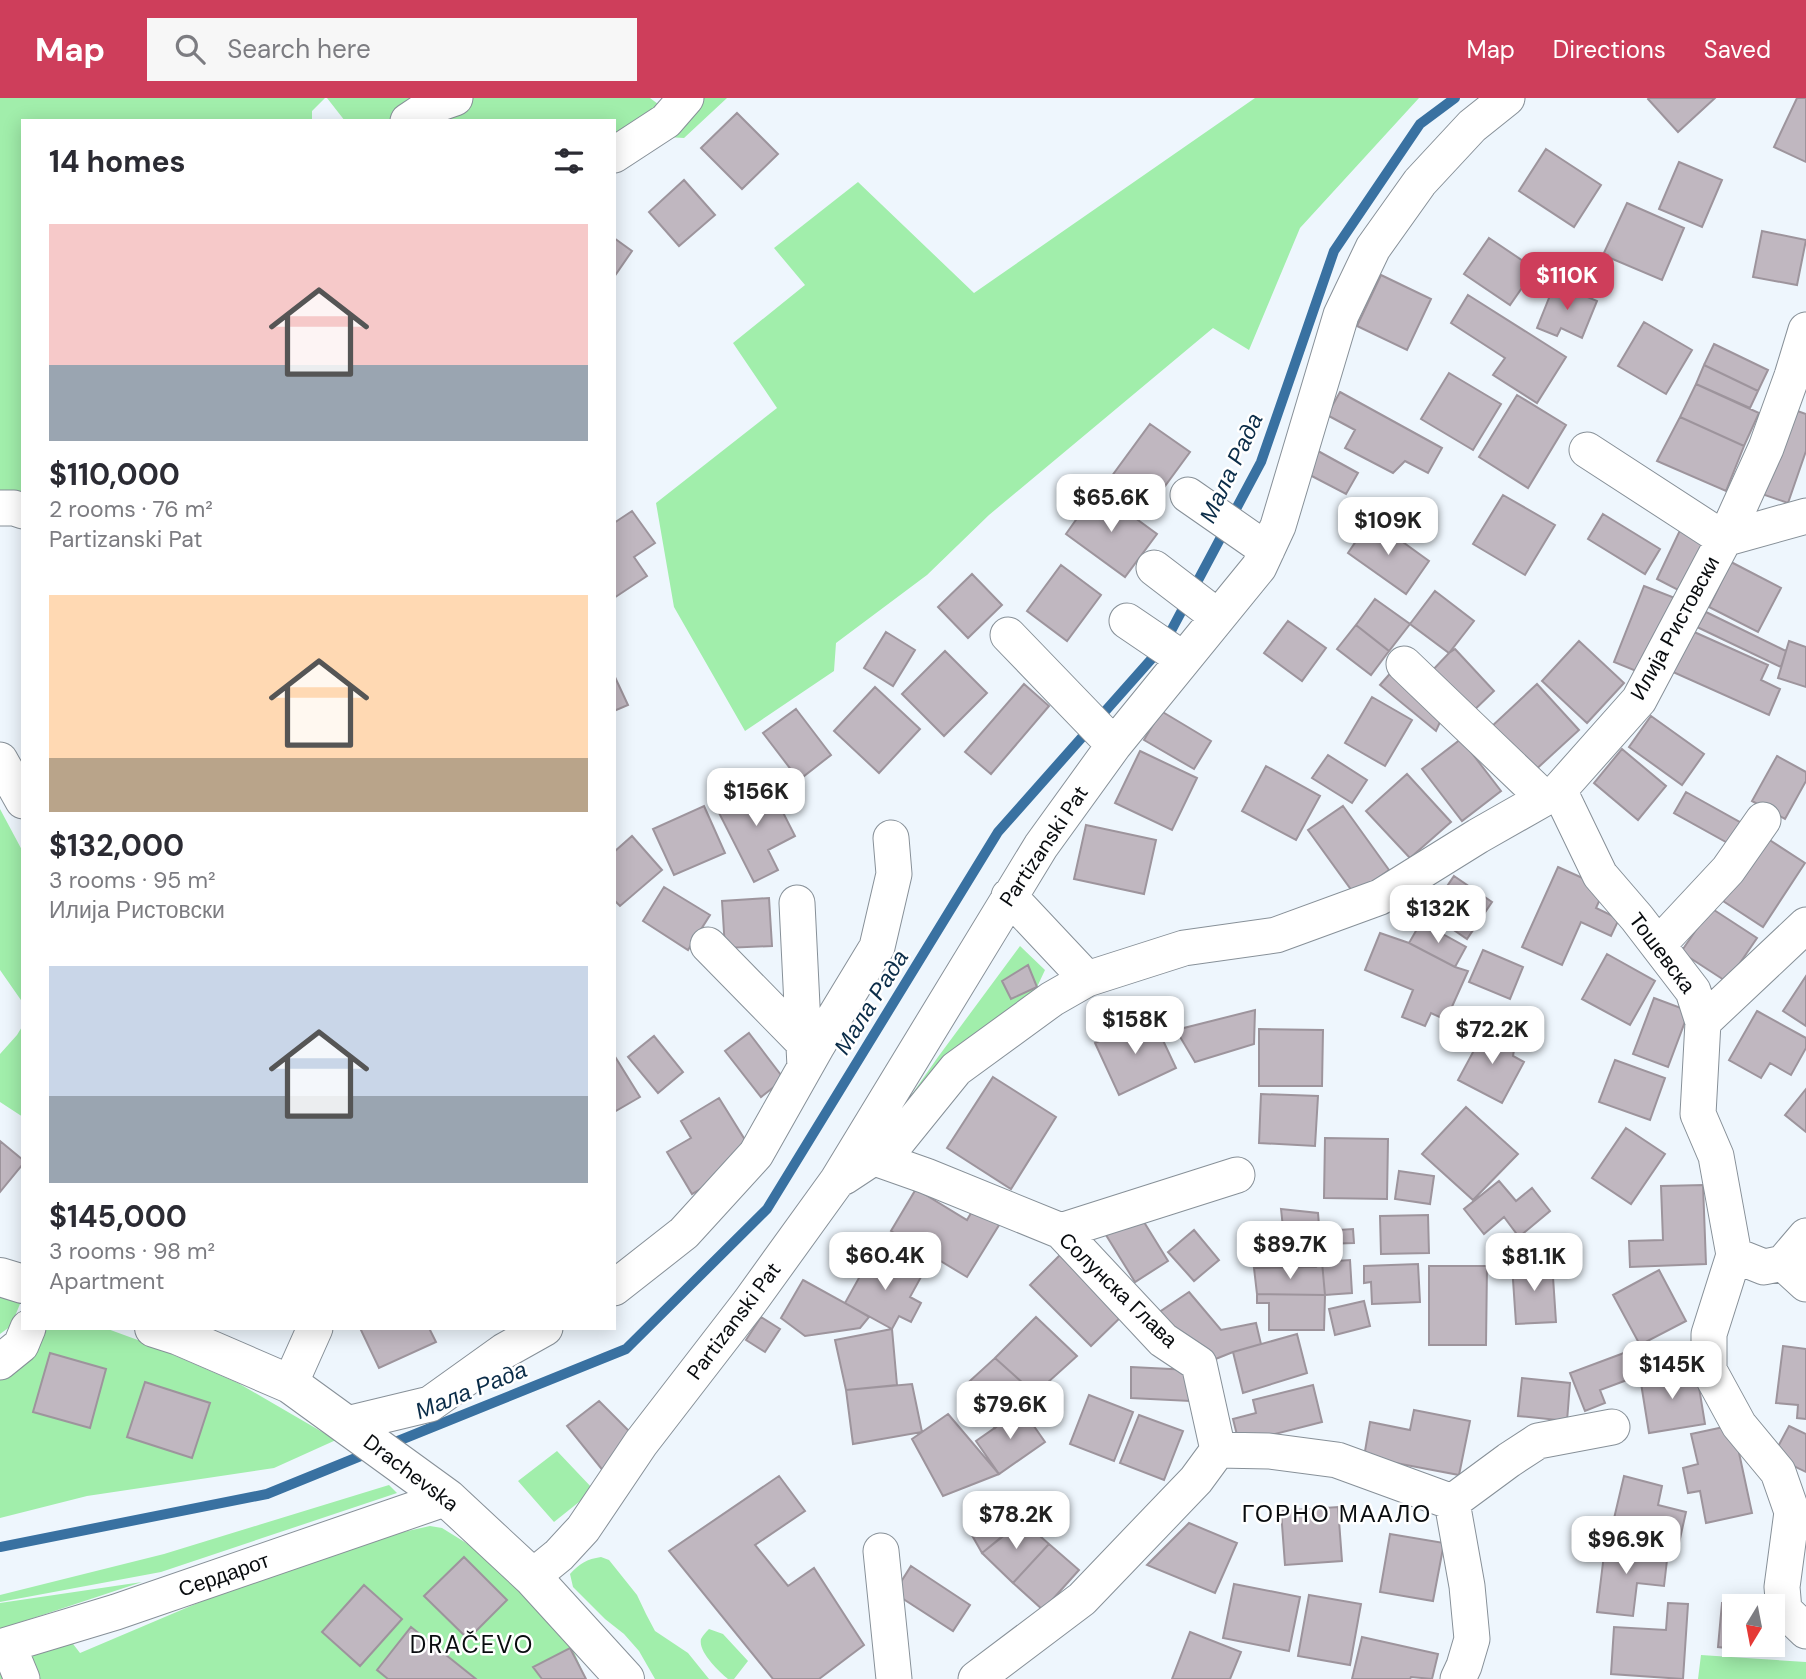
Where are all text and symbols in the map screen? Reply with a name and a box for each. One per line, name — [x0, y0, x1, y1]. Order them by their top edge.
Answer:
search box — [147, 18, 637, 81]
text: Map — [35, 28, 105, 71]
icon: search — [171, 30, 209, 68]
text: Search here — [227, 32, 371, 66]
text: Map — [1467, 34, 1515, 65]
text: Directions — [1553, 34, 1666, 65]
text: Saved — [1704, 34, 1771, 65]
text: 14 homes — [49, 142, 186, 181]
icon: filters — [550, 142, 588, 180]
pin: $110K — [1518, 252, 1616, 312]
text: $110K — [1536, 260, 1598, 290]
icon: home — [256, 269, 382, 395]
water label: Мала Рада — [1193, 408, 1269, 528]
text: $110,000 — [49, 455, 180, 494]
pin: $65.6K — [1054, 474, 1168, 534]
text: $65.6K — [1072, 482, 1150, 512]
text: 2 rooms · 76 m² — [49, 494, 213, 524]
pin: $109K — [1339, 498, 1437, 557]
text: $109K — [1354, 505, 1422, 535]
text: Partizanski Pat — [49, 524, 202, 554]
street label: Илија Ристовски — [1624, 551, 1726, 705]
icon: home — [256, 640, 382, 766]
pin: $156K — [707, 768, 805, 828]
text: $156K — [723, 776, 789, 806]
street label: Partizanski Pat — [993, 780, 1095, 912]
text: $132,000 — [49, 826, 184, 865]
text: 3 rooms · 95 m² — [49, 865, 216, 895]
pin: $132K — [1389, 886, 1487, 945]
text: $132K — [1406, 893, 1470, 923]
text: Илија Ристовски — [49, 895, 225, 925]
street label: Тошевска — [1622, 907, 1702, 999]
water label: Мала Рада — [827, 944, 915, 1060]
pin: $158K — [1086, 996, 1184, 1056]
text: $158K — [1102, 1004, 1168, 1034]
pin: $72.2K — [1435, 1006, 1549, 1066]
icon: home — [256, 1011, 382, 1137]
text: $72.2K — [1455, 1014, 1529, 1044]
text: $145,000 — [49, 1197, 187, 1236]
pin: $89.7K — [1233, 1222, 1347, 1281]
street label: Солунска Глава — [1053, 1226, 1184, 1354]
text: $89.7K — [1253, 1229, 1327, 1259]
pin: $60.4K — [828, 1232, 942, 1292]
pin: $81.1K — [1477, 1234, 1591, 1293]
text: 3 rooms · 98 m² — [49, 1236, 215, 1266]
text: $60.4K — [845, 1240, 925, 1270]
text: $81.1K — [1502, 1241, 1566, 1271]
street label: Partizanski Pat — [681, 1257, 787, 1385]
text: Apartment — [49, 1266, 164, 1296]
pin: $145K — [1623, 1342, 1721, 1401]
text: $145K — [1639, 1349, 1705, 1379]
water label: Мала Рада — [411, 1354, 531, 1426]
pin: $79.6K — [953, 1382, 1067, 1441]
text: $79.6K — [973, 1389, 1047, 1419]
street label: Drachevska — [358, 1428, 464, 1518]
pin: $78.2K — [959, 1492, 1073, 1551]
text: $78.2K — [979, 1499, 1053, 1529]
district label: ГОРНО МААЛО — [1242, 1499, 1432, 1529]
pin: $96.9K — [1569, 1516, 1683, 1576]
text: $96.9K — [1587, 1524, 1665, 1554]
street label: Сердарот — [175, 1546, 274, 1604]
north arrow — [1722, 1594, 1785, 1657]
map controls — [1722, 1594, 1785, 1657]
district label: DRAČEVO — [410, 1629, 534, 1660]

